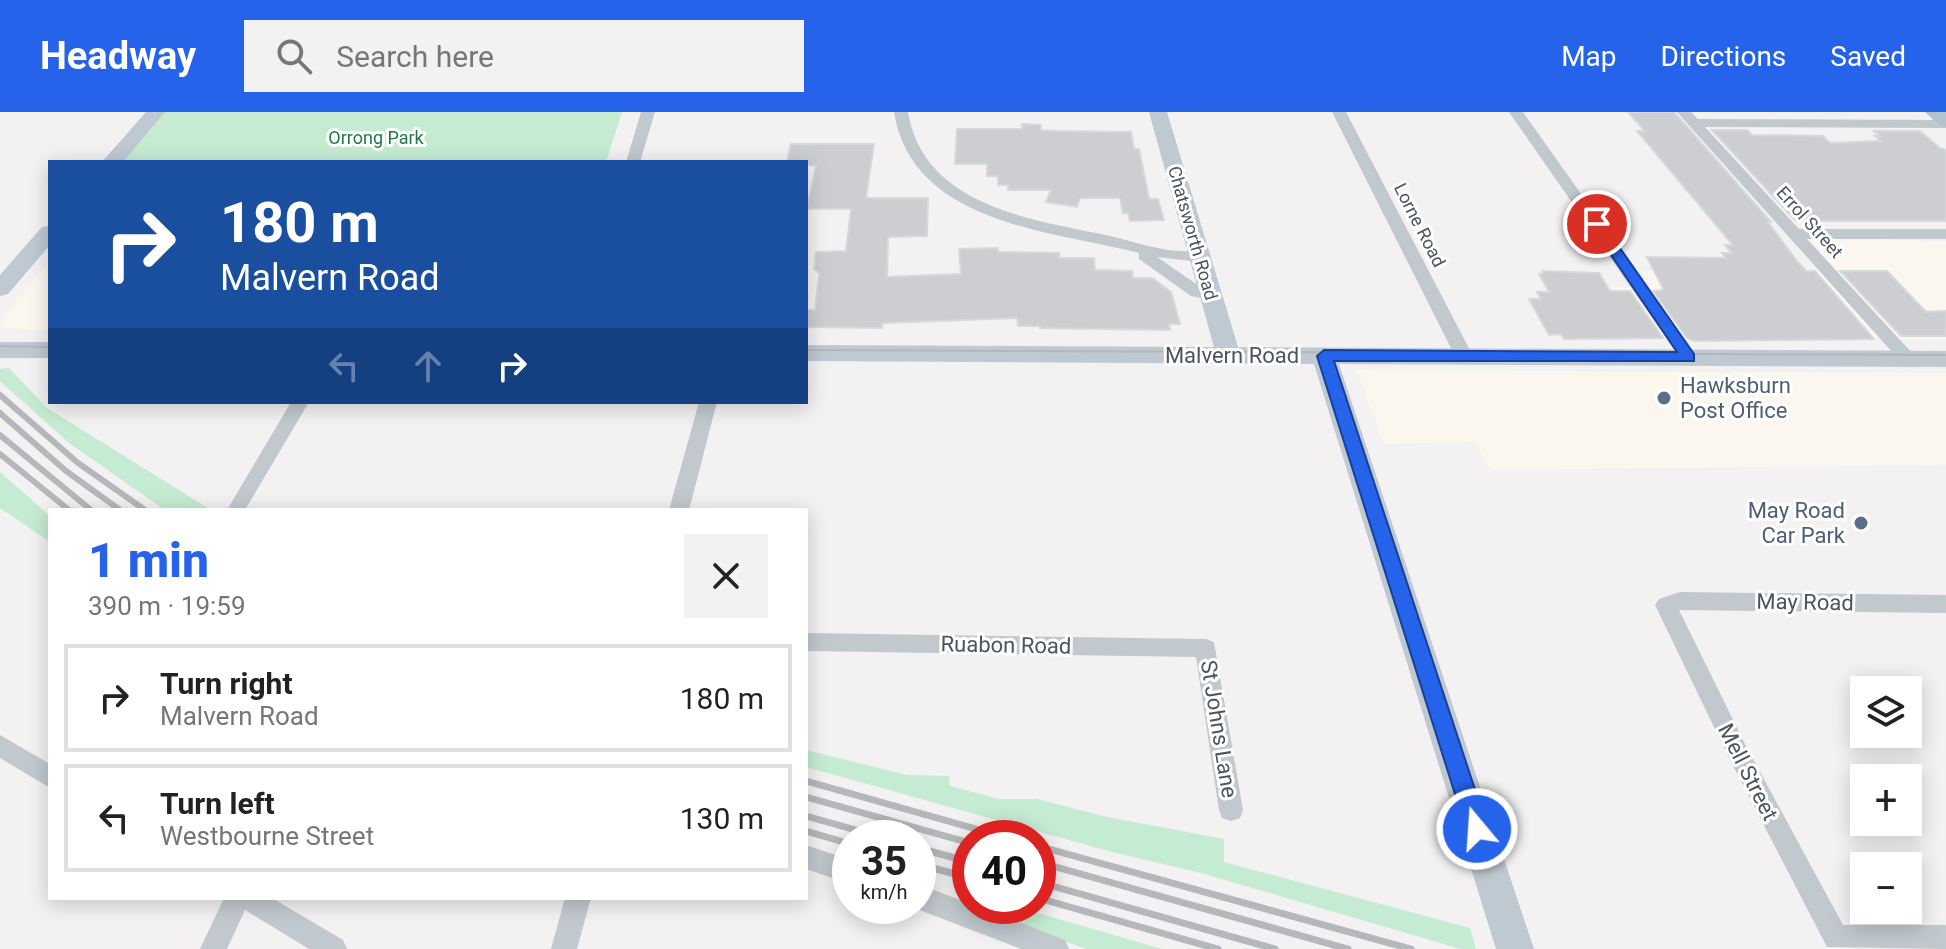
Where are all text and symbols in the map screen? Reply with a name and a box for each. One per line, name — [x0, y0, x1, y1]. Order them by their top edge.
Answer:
search box — [244, 20, 804, 92]
text: Headway — [40, 34, 196, 78]
icon: search — [272, 34, 316, 78]
text: Search here — [336, 39, 494, 74]
text: Map — [1561, 40, 1617, 73]
text: Directions — [1661, 40, 1786, 73]
text: Saved — [1830, 40, 1906, 73]
park label: Orrong Park — [328, 127, 425, 148]
street label: Chatsworth Road — [1164, 164, 1222, 302]
street label: Lorne Road — [1390, 180, 1450, 270]
street label: Errol Street — [1772, 182, 1848, 262]
text: 180 m — [220, 190, 379, 256]
pin — [1563, 190, 1631, 258]
icon: right — [88, 192, 192, 296]
icon: arrive — [1575, 202, 1619, 246]
text: Malvern Road — [220, 257, 440, 299]
street label: Malvern Road — [1165, 343, 1299, 368]
icon: left — [322, 344, 366, 388]
icon: ahead — [406, 344, 450, 388]
icon: right — [490, 344, 534, 388]
place label: Hawksburn Post Office — [1680, 373, 1791, 423]
marker: Hawksburn Post Office — [1655, 389, 1673, 407]
place label: May Road Car Park — [1748, 498, 1846, 548]
marker: May Road Car Park — [1852, 514, 1870, 532]
text: 1 min — [88, 532, 209, 589]
button: close — [684, 534, 768, 618]
street label: May Road — [1756, 589, 1854, 615]
text: 390 m · 19:59 — [88, 591, 246, 621]
street label: Ruabon Road — [940, 631, 1072, 659]
street label: St Johns Lane — [1196, 658, 1242, 800]
text: Turn right — [160, 666, 293, 701]
icon: right — [92, 676, 136, 720]
map controls — [1850, 676, 1922, 924]
button: layers — [1850, 676, 1922, 748]
text: 180 m — [680, 681, 764, 716]
text: Malvern Road — [160, 701, 319, 731]
street label: Mell Street — [1713, 720, 1783, 824]
button: + — [1850, 764, 1922, 836]
text: Turn left — [160, 786, 275, 821]
position arrow — [1435, 787, 1519, 871]
icon: left — [92, 796, 136, 840]
text: 130 m — [680, 801, 764, 836]
speed limit sign: 40 — [952, 820, 1056, 924]
text: Westbourne Street — [160, 821, 374, 851]
text: 35 — [861, 838, 907, 885]
button: − — [1850, 852, 1922, 924]
text: km/h — [861, 880, 907, 904]

